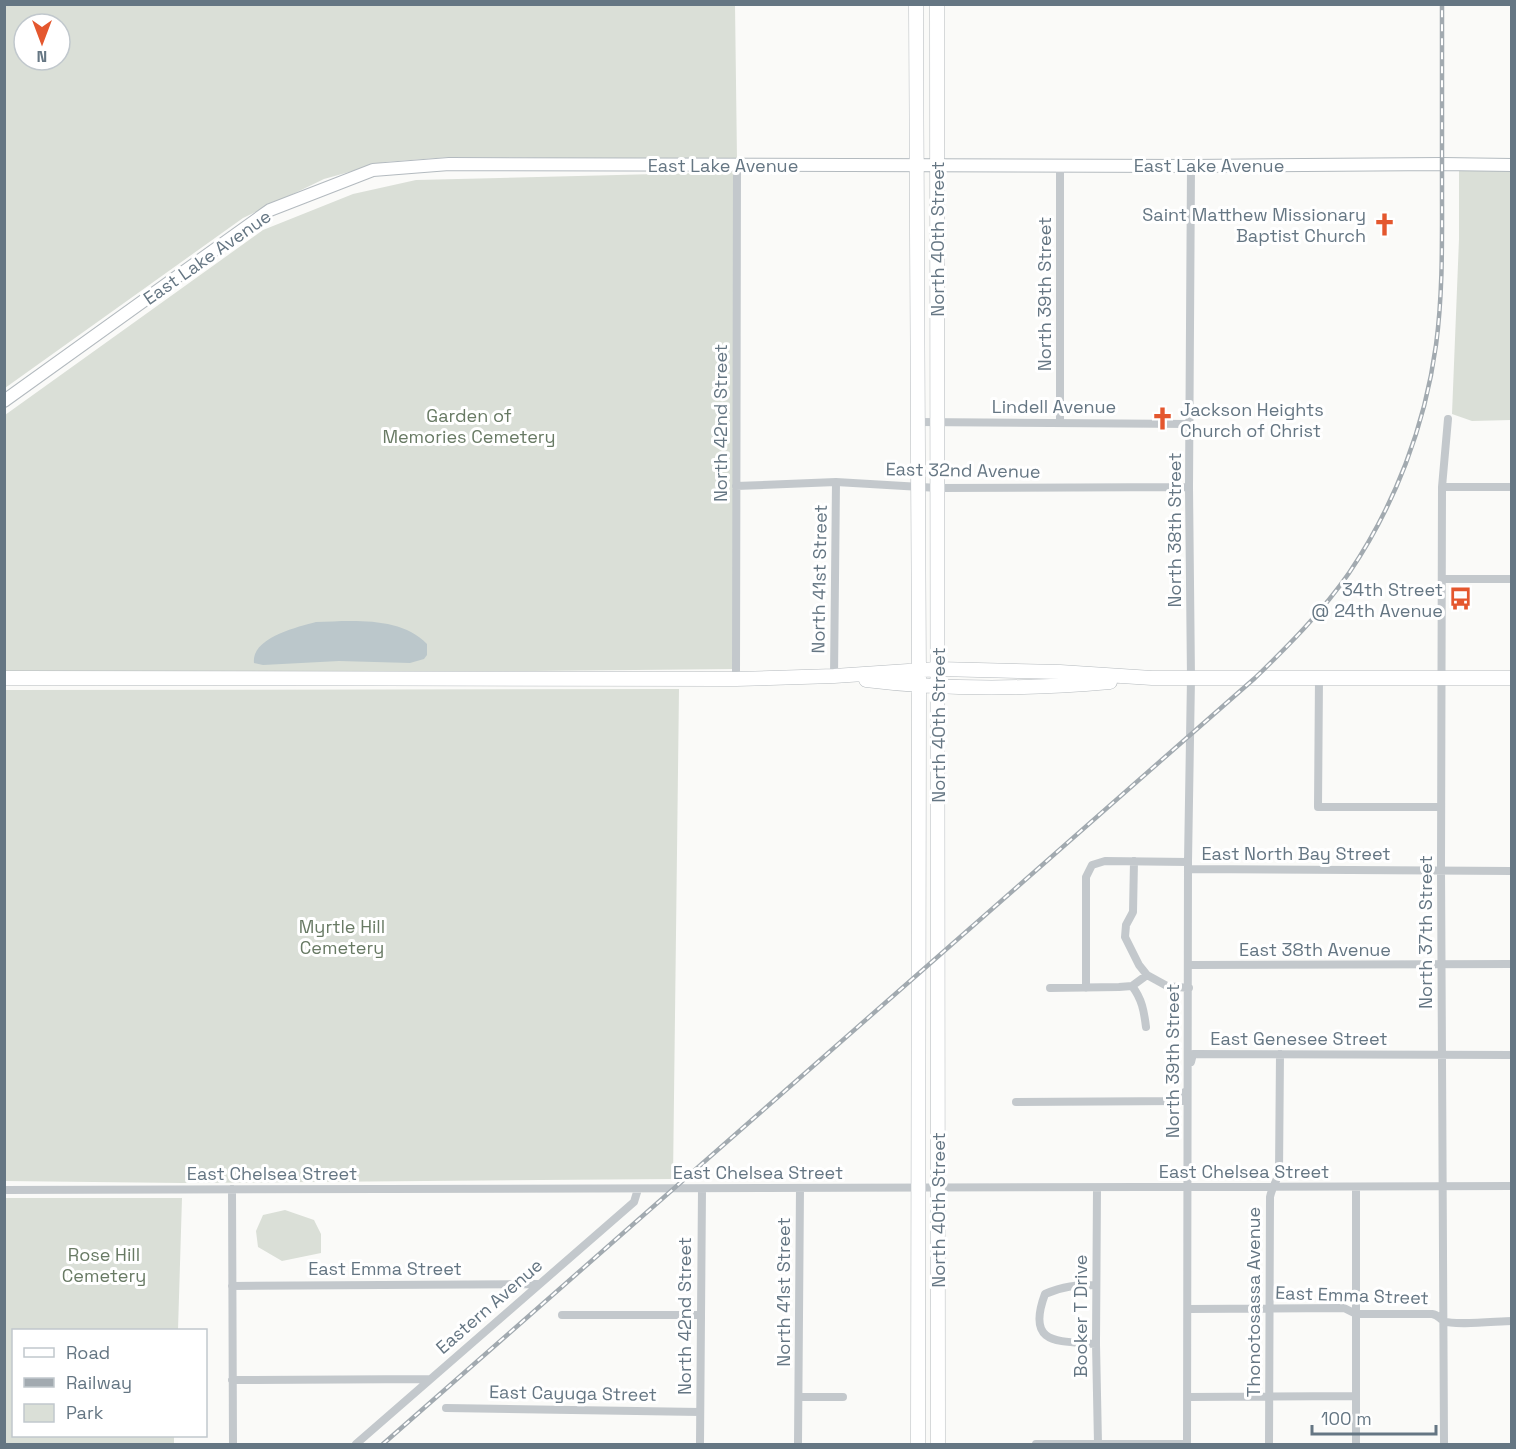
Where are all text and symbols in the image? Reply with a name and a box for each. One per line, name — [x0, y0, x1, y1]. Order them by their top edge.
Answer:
north arrow — [12, 12, 72, 72]
text: N — [37, 46, 47, 67]
street label: East Lake Avenue — [648, 154, 798, 177]
street label: East Lake Avenue — [1134, 154, 1284, 177]
street label: North 40th Street — [926, 161, 949, 317]
place label: Saint Matthew Missionary Baptist Church — [1142, 203, 1366, 247]
street label: East Lake Avenue — [139, 204, 275, 310]
church icon: Saint Matthew Missionary Baptist Church — [1371, 211, 1397, 237]
street label: North 39th Street — [1033, 217, 1056, 371]
street label: North 42nd Street — [709, 344, 732, 502]
street label: Lindell Avenue — [992, 395, 1116, 418]
place label: Jackson Heights Church of Christ — [1180, 398, 1324, 442]
park label: Garden of Memories Cemetery — [382, 404, 556, 448]
church icon: Jackson Heights Church of Christ — [1149, 406, 1175, 432]
street label: North 38th Street — [1163, 453, 1186, 607]
street label: East 32nd Avenue — [885, 457, 1041, 483]
street label: North 41st Street — [806, 504, 832, 654]
place label: 34th Street @ 24th Avenue — [1311, 578, 1443, 622]
bus stop icon: 34th Street @ 24th Avenue — [1448, 586, 1474, 612]
street label: North 40th Street — [927, 647, 950, 803]
street label: East North Bay Street — [1201, 842, 1391, 865]
street label: North 37th Street — [1414, 855, 1437, 1009]
park label: Myrtle Hill Cemetery — [299, 915, 385, 959]
street label: East 38th Avenue — [1239, 938, 1391, 961]
street label: North 39th Street — [1161, 984, 1184, 1138]
street label: East Genesee Street — [1210, 1027, 1388, 1050]
street label: North 40th Street — [927, 1132, 950, 1288]
street label: East Chelsea Street — [1159, 1160, 1329, 1183]
street label: East Chelsea Street — [673, 1161, 843, 1184]
street label: East Chelsea Street — [187, 1162, 357, 1185]
street label: Thonotosassa Avenue — [1242, 1207, 1265, 1397]
street label: North 41st Street — [772, 1217, 795, 1367]
street label: North 42nd Street — [673, 1237, 696, 1395]
park label: Rose Hill Cemetery — [62, 1243, 146, 1287]
street label: Eastern Avenue — [431, 1253, 547, 1359]
street label: Booker T Drive — [1069, 1255, 1092, 1377]
street label: East Emma Street — [308, 1257, 462, 1280]
street label: East Emma Street — [1275, 1281, 1429, 1309]
legend — [12, 1329, 207, 1437]
text: Road — [66, 1341, 110, 1364]
text: Railway — [66, 1371, 132, 1394]
street label: East Cayuga Street — [489, 1380, 657, 1406]
scale bar — [1312, 1398, 1436, 1436]
text: Park — [66, 1401, 104, 1424]
text: 100 m — [1321, 1407, 1372, 1430]

